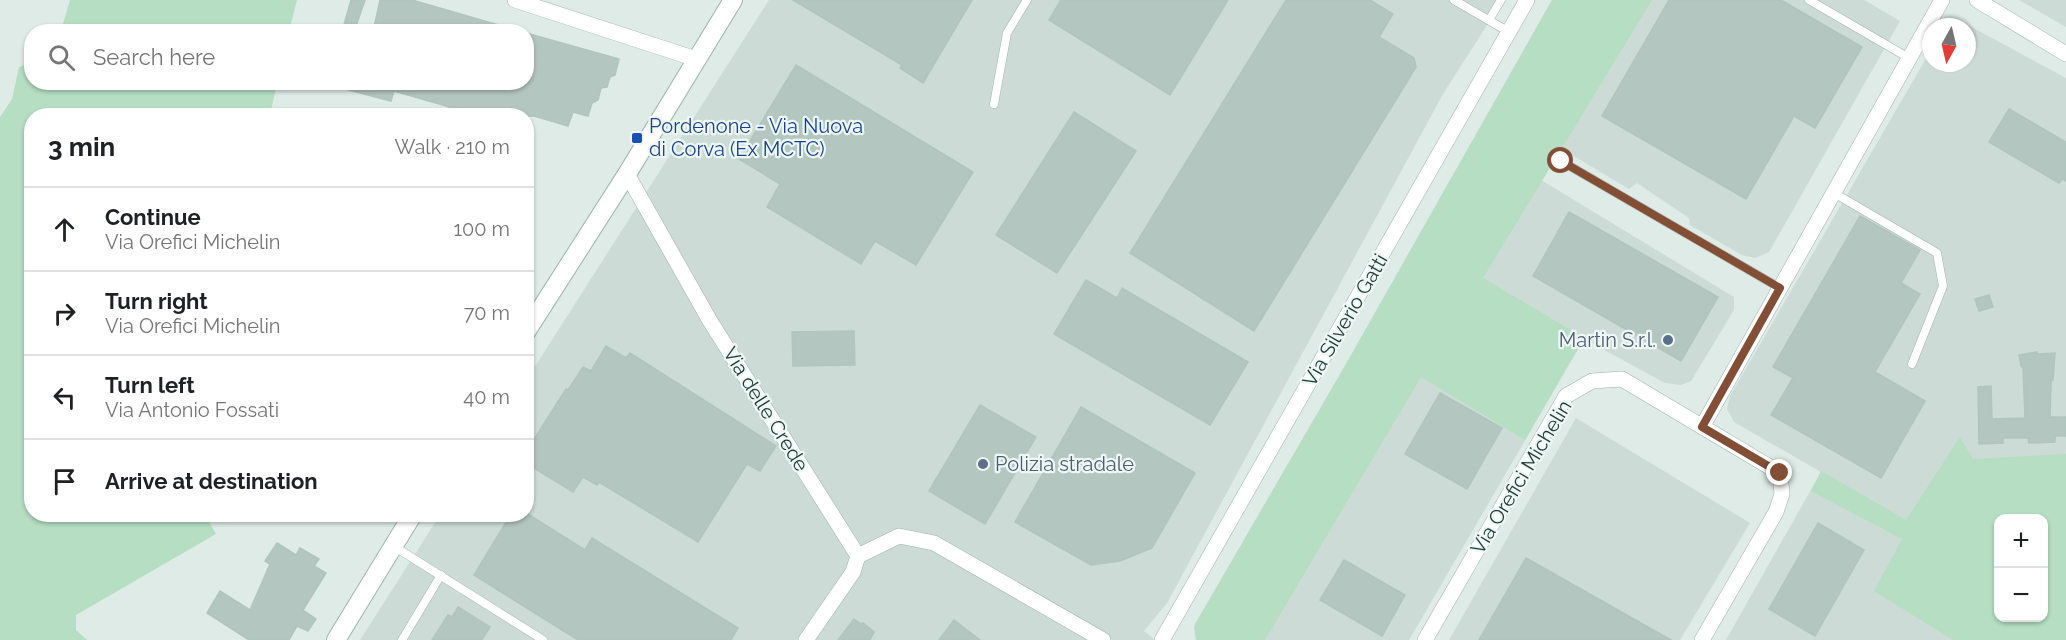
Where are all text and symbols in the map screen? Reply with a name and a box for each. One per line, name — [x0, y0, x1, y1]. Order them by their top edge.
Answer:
north arrow — [1922, 18, 1976, 72]
search box — [24, 24, 534, 90]
icon: search — [45, 41, 78, 74]
text: Search here — [93, 44, 215, 70]
place label: Pordenone - Via Nuova di Corva (Ex MCTC) — [649, 114, 863, 161]
marker: Pordenone - Via Nuova di Corva (Ex MCTC) — [630, 131, 644, 145]
text: 3 min — [48, 132, 115, 162]
text: Walk · 210 m — [395, 135, 510, 159]
route start — [1547, 147, 1573, 173]
text: Continue — [105, 204, 201, 230]
icon: ahead — [48, 213, 81, 246]
text: 100 m — [453, 217, 510, 241]
text: Via Orefici Michelin — [105, 230, 280, 254]
street label: Via Silverio Gatti — [1297, 250, 1393, 390]
text: Turn right — [105, 288, 208, 314]
icon: right — [48, 297, 81, 330]
text: 70 m — [464, 301, 510, 325]
text: Via Orefici Michelin — [105, 314, 280, 338]
place label: Martin S.r.l. — [1559, 328, 1656, 352]
marker: Martin S.r.l. — [1661, 333, 1675, 347]
street label: Via delle Crede — [718, 342, 814, 476]
text: Turn left — [105, 372, 195, 398]
icon: left — [48, 381, 81, 414]
text: 40 m — [463, 385, 510, 409]
street label: Via Orefici Michelin — [1466, 396, 1576, 558]
text: Via Antonio Fossati — [105, 398, 279, 422]
place label: Polizia stradale — [995, 452, 1134, 476]
marker: Polizia stradale — [976, 457, 990, 471]
route end — [1766, 459, 1792, 485]
icon: arrive — [48, 465, 81, 498]
text: Arrive at destination — [105, 468, 318, 494]
map controls — [1994, 514, 2048, 622]
button: + — [1994, 514, 2048, 568]
button: − — [1994, 568, 2048, 622]

